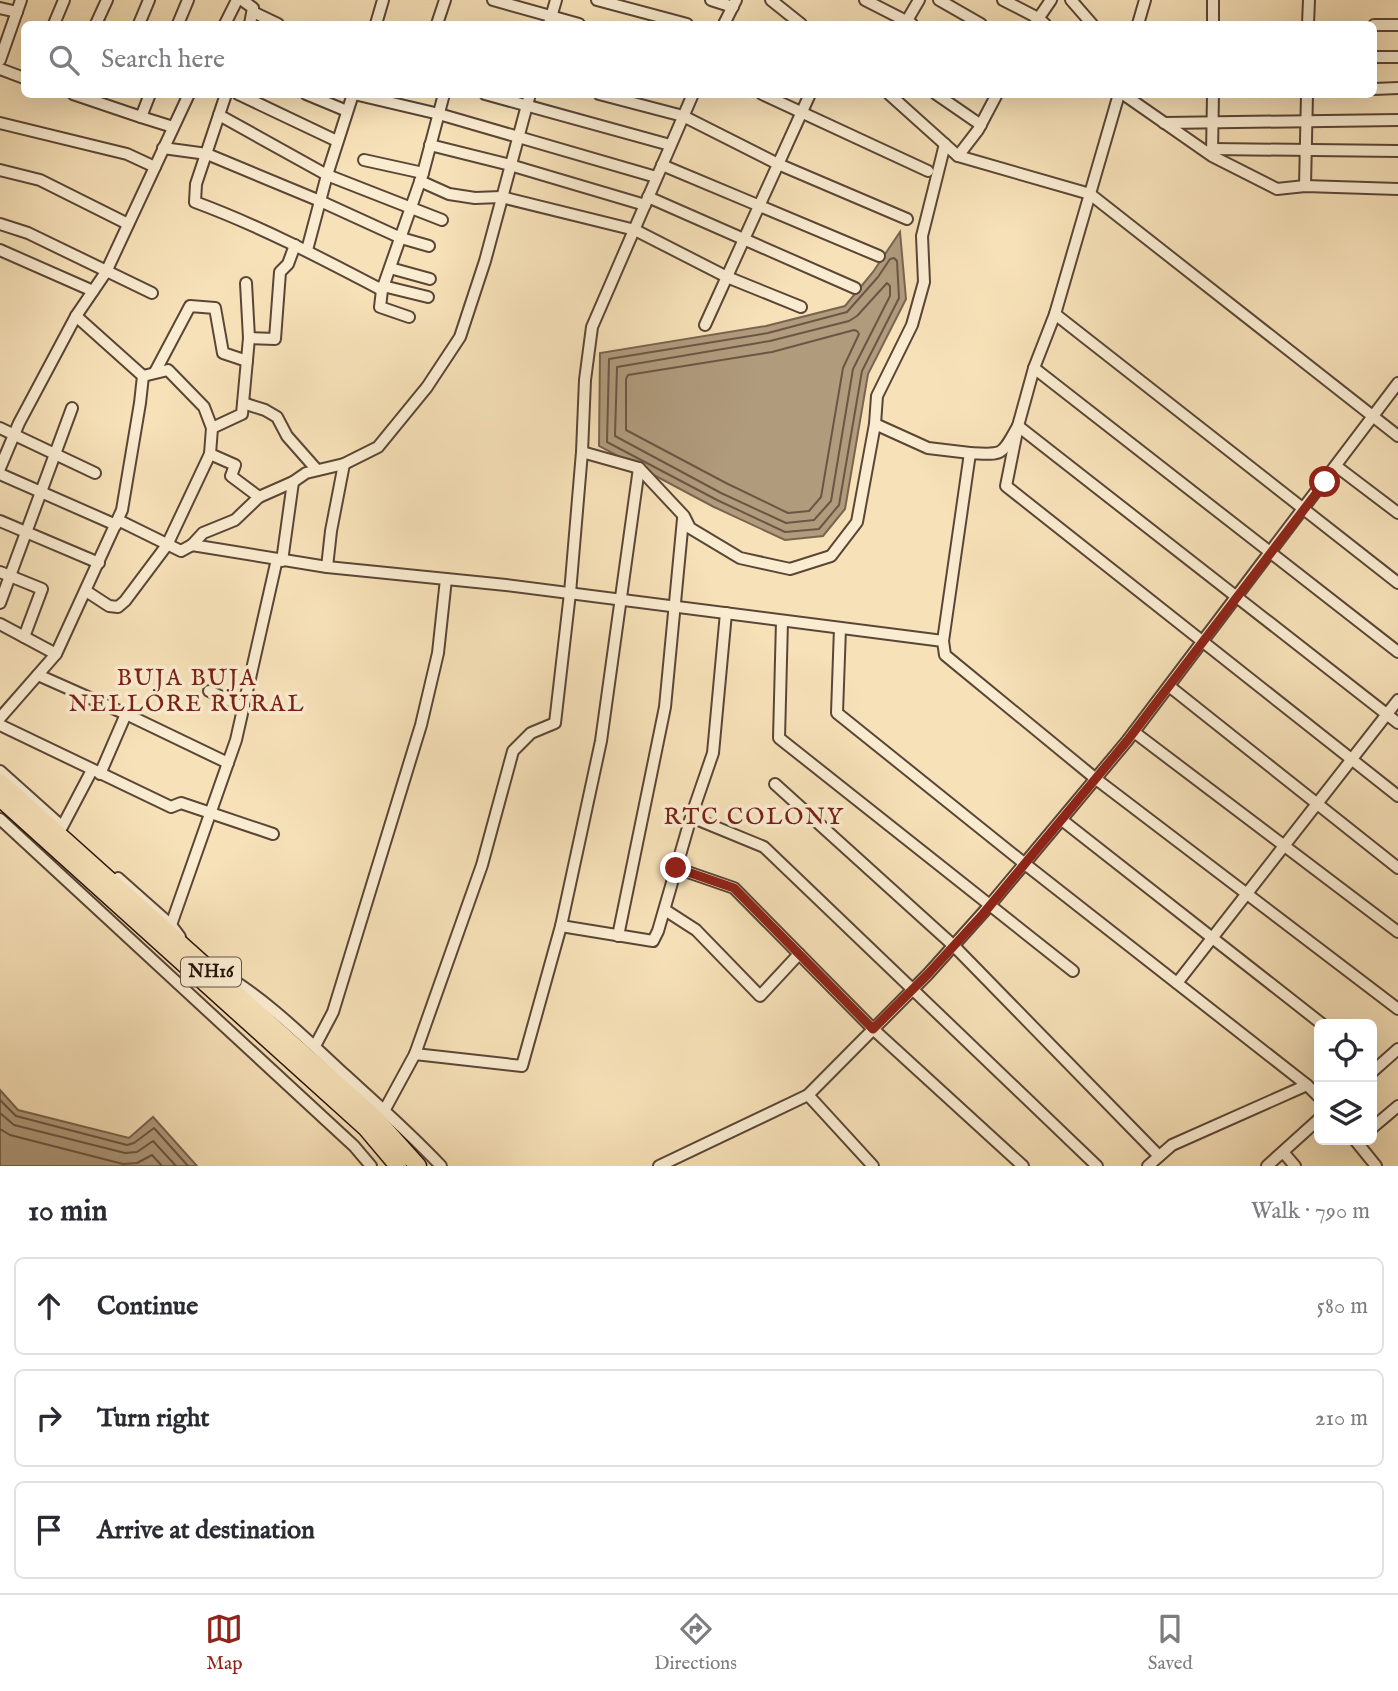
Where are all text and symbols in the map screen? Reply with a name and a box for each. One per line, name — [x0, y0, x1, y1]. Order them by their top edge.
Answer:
search box — [21, 21, 1377, 98]
icon: search — [45, 41, 83, 79]
text: Search here — [101, 43, 225, 76]
route start — [1309, 466, 1340, 497]
district label: BUJA BUJA NELLORE RURAL — [68, 664, 306, 719]
district label: RTC COLONY — [663, 803, 845, 832]
route end — [660, 852, 691, 883]
road number: NH16 — [181, 958, 241, 987]
map controls — [1314, 1019, 1377, 1145]
button: locate — [1314, 1019, 1377, 1082]
button: layers — [1314, 1082, 1377, 1145]
text: 10 min — [28, 1193, 108, 1231]
text: Walk · 790 m — [1251, 1197, 1370, 1226]
icon: ahead — [30, 1287, 68, 1325]
text: Continue — [97, 1290, 198, 1323]
text: 580 m — [1317, 1292, 1368, 1321]
icon: right — [30, 1399, 68, 1437]
text: Turn right — [97, 1402, 210, 1435]
text: 210 m — [1315, 1404, 1368, 1433]
icon: arrive — [30, 1511, 68, 1549]
text: Arrive at destination — [97, 1514, 315, 1547]
tab: Map — [205, 1610, 243, 1676]
tab: Directions — [654, 1610, 737, 1676]
tab: Saved — [1148, 1610, 1193, 1676]

